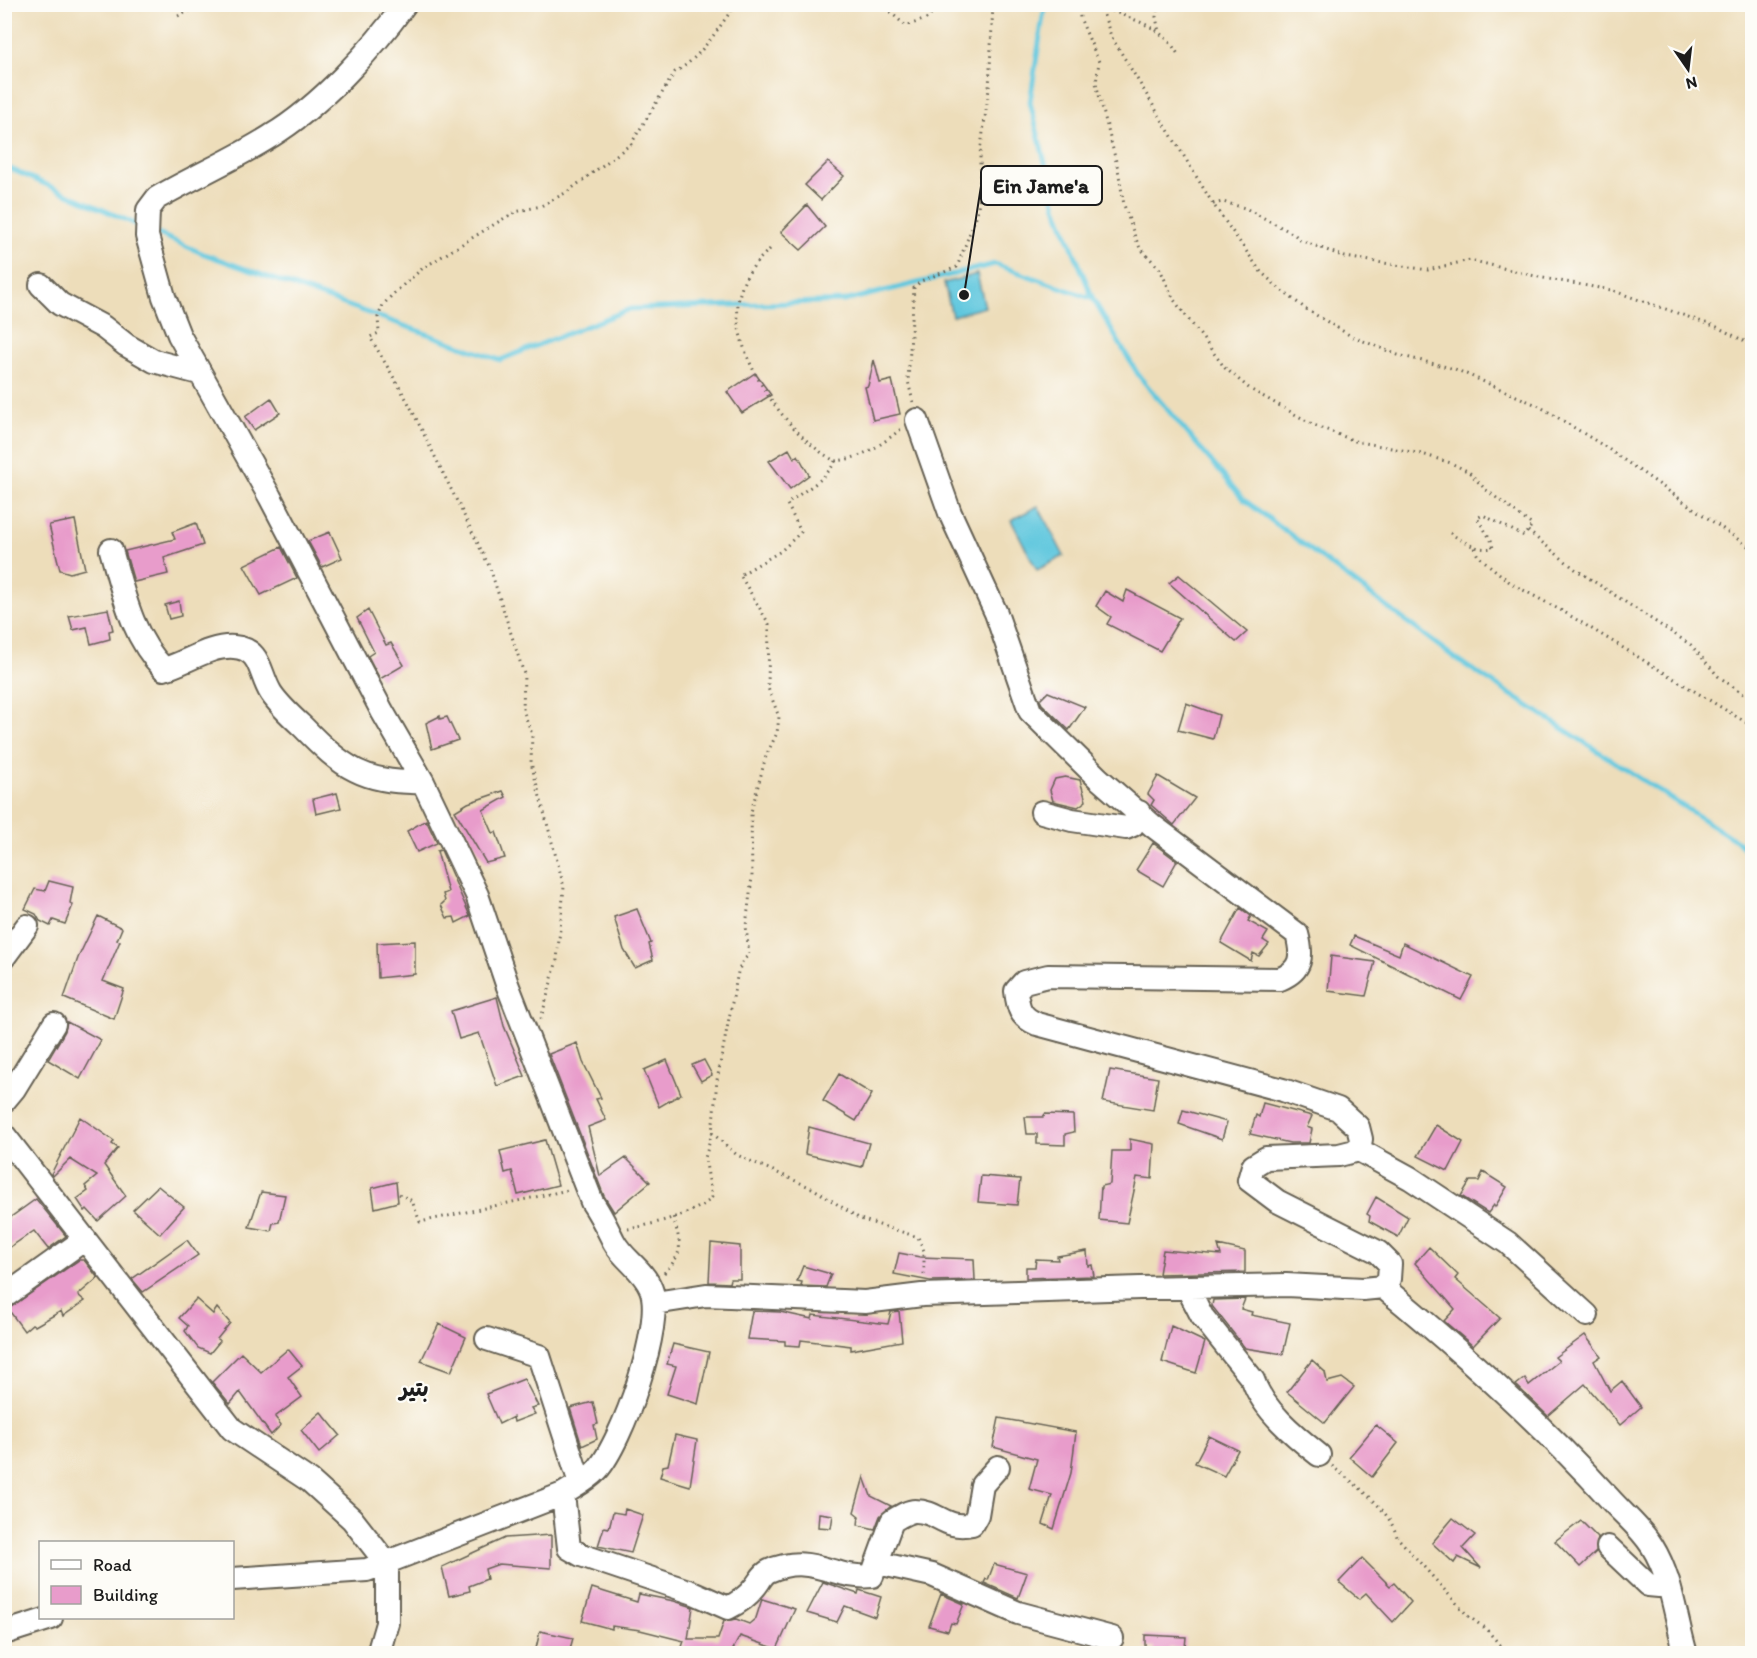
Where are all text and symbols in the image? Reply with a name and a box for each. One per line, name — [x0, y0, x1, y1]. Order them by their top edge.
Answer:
north arrow — [1658, 39, 1718, 99]
text: N — [1684, 73, 1699, 94]
callout: Ein Jame'a — [981, 166, 1102, 205]
text: Ein Jame'a — [993, 173, 1090, 198]
district label: بتير — [397, 1375, 429, 1402]
legend — [39, 1541, 234, 1619]
text: Road — [93, 1554, 132, 1576]
text: Building — [93, 1584, 159, 1606]

